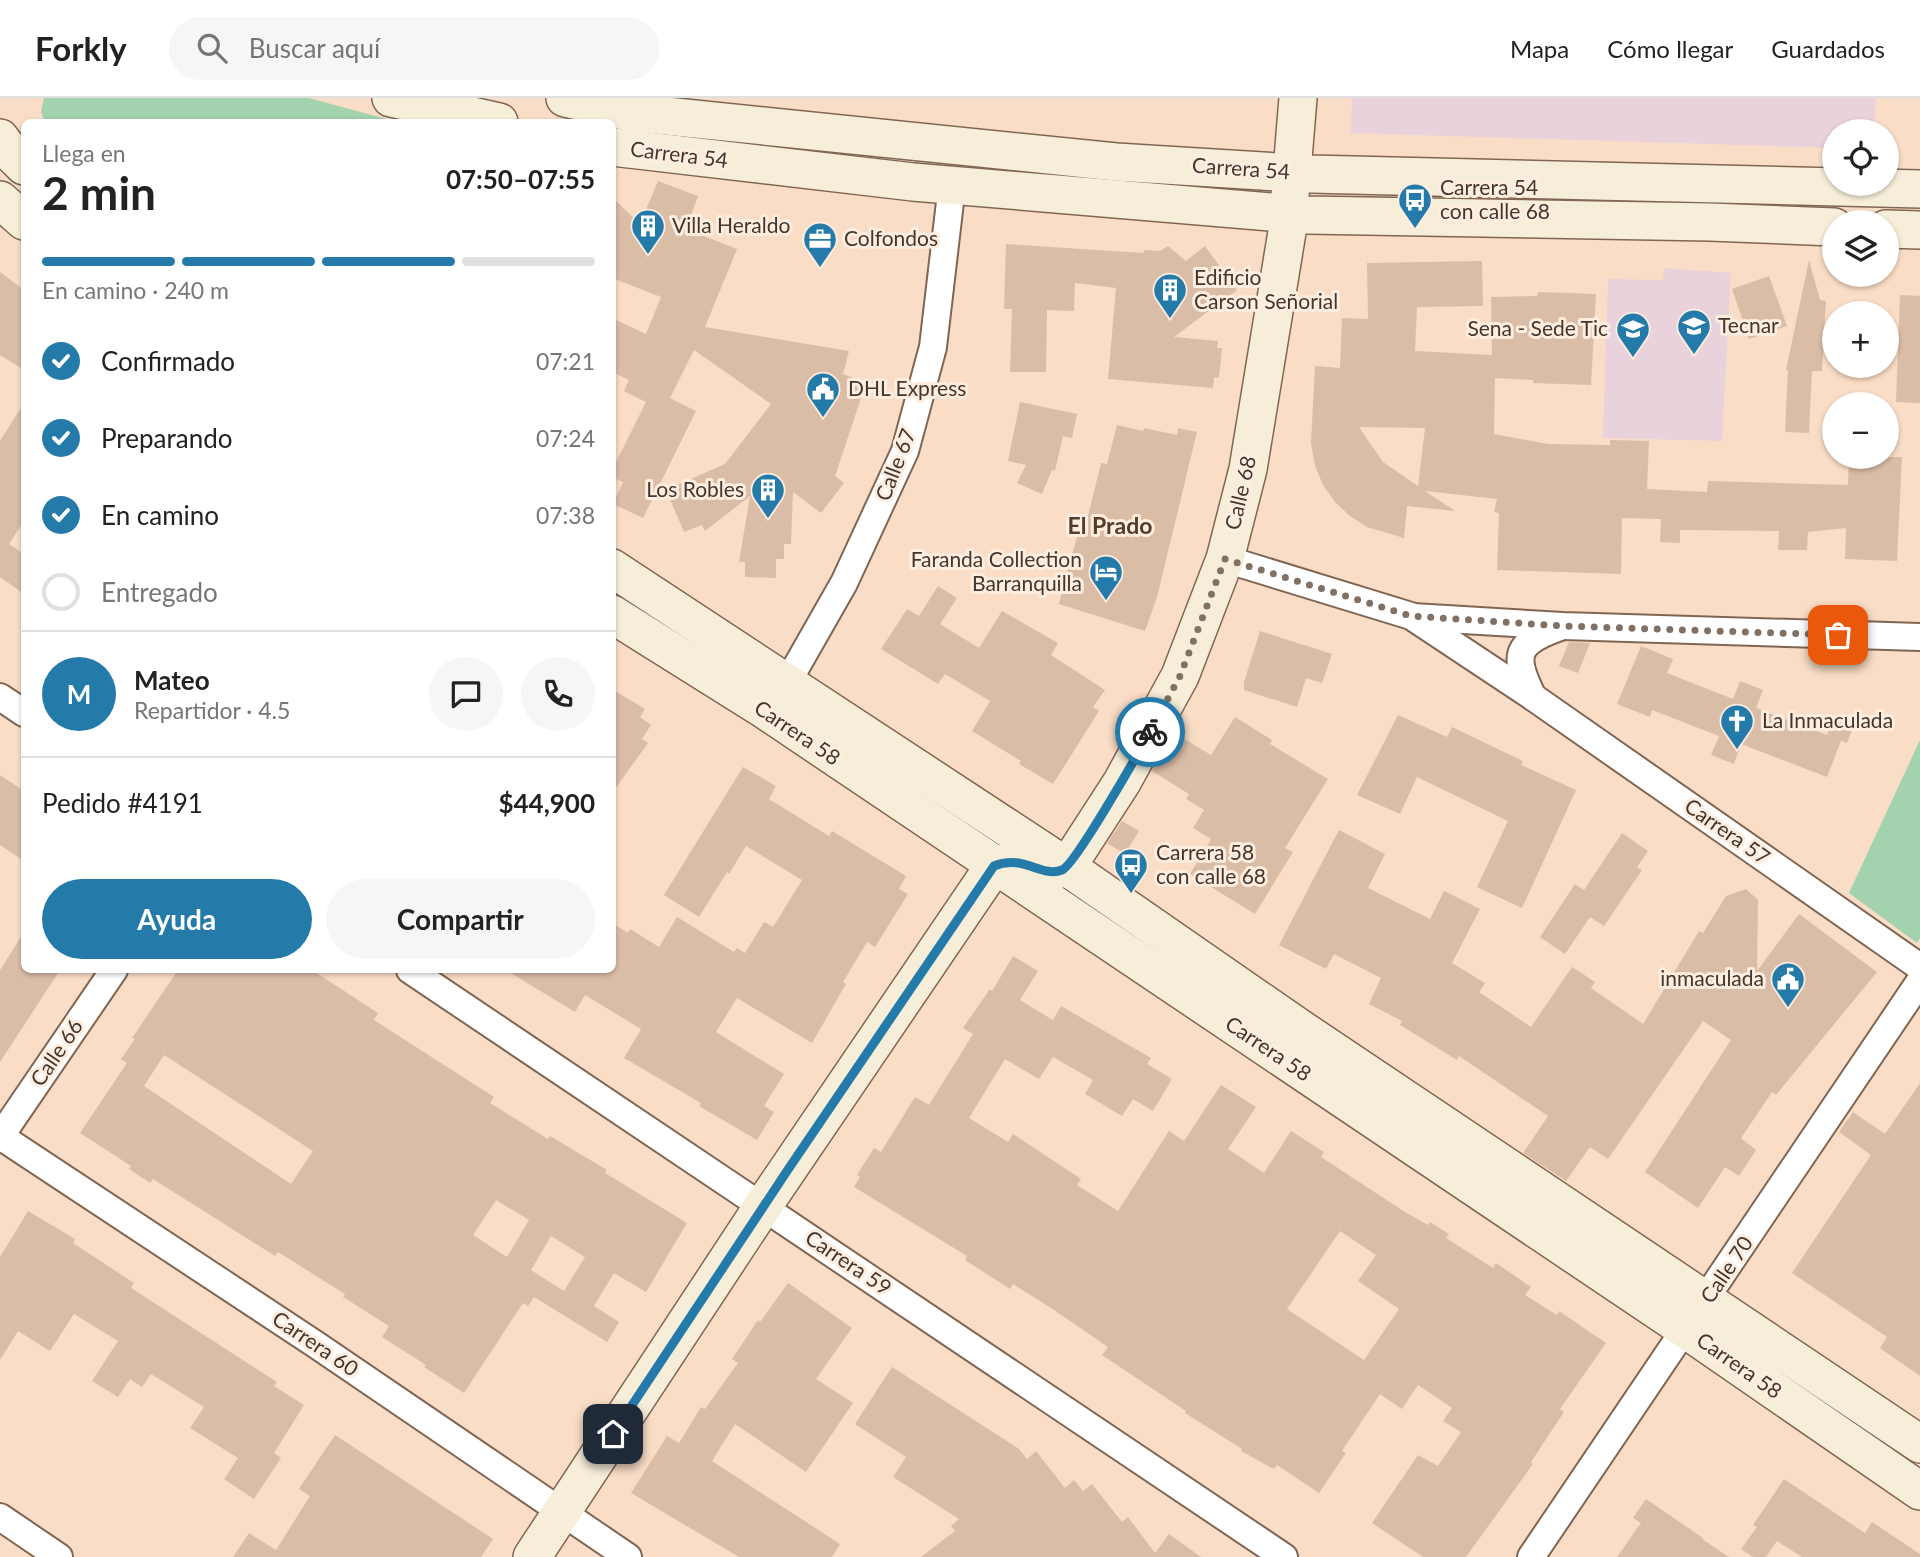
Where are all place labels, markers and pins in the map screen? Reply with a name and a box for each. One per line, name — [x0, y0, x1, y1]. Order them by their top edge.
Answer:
place label: Carrera 54 con calle 68 — [1440, 174, 1550, 223]
bus stop icon: Carrera 54 con calle 68 — [1396, 181, 1434, 230]
building icon: Villa Heraldo — [629, 207, 667, 256]
place label: Villa Heraldo — [672, 212, 790, 237]
office icon: Colfondos — [801, 220, 839, 269]
place label: Colfondos — [844, 225, 938, 250]
place label: Edificio Carson Señorial — [1194, 264, 1338, 313]
building icon: Edificio Carson Señorial — [1151, 271, 1189, 320]
school or university icon: Tecnar — [1675, 307, 1713, 356]
school or university icon: Sena - Sede Tic — [1614, 310, 1652, 359]
place label: Tecnar — [1718, 312, 1779, 337]
place label: Sena - Sede Tic — [1467, 315, 1608, 340]
public building icon: DHL Express — [804, 370, 842, 419]
place label: DHL Express — [848, 375, 966, 400]
building icon: Los Robles — [749, 471, 787, 520]
place label: Los Robles — [646, 476, 744, 501]
place label: Faranda Collection Barranquilla — [911, 546, 1082, 595]
hotel icon: Faranda Collection Barranquilla — [1087, 553, 1125, 602]
pin — [1808, 605, 1868, 665]
church icon: La Inmaculada — [1718, 702, 1756, 751]
place label: La Inmaculada — [1762, 707, 1893, 732]
place label: Carrera 58 con calle 68 — [1156, 839, 1266, 888]
bus stop icon: Carrera 58 con calle 68 — [1112, 846, 1150, 895]
public building icon: inmaculada — [1769, 960, 1807, 1009]
place label: inmaculada — [1660, 965, 1764, 990]
pin — [583, 1404, 643, 1464]

